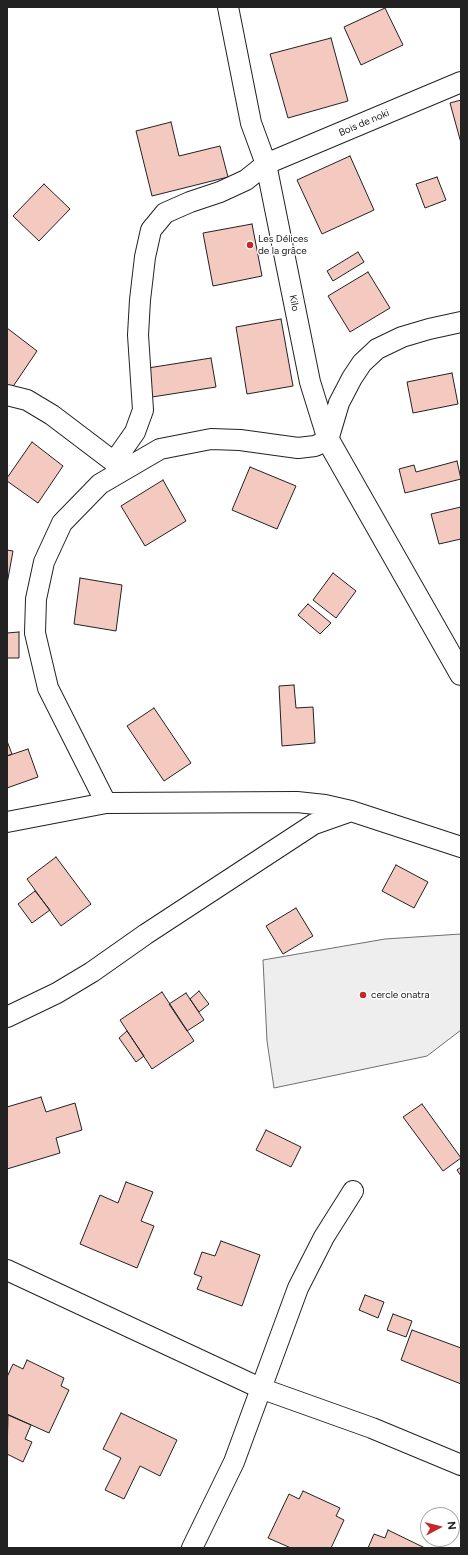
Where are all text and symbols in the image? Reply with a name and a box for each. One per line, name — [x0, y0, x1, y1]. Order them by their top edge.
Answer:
street label: Bois de noki — [337, 107, 391, 139]
place label: Les Délices de la grâce — [258, 233, 308, 256]
marker: Les Délices de la grâce — [245, 240, 255, 250]
street label: Kilo — [287, 294, 301, 312]
place label: cercle onatra — [371, 989, 430, 1001]
marker: cercle onatra — [358, 990, 368, 1000]
north arrow — [420, 1507, 460, 1547]
text: N — [444, 1521, 458, 1531]

